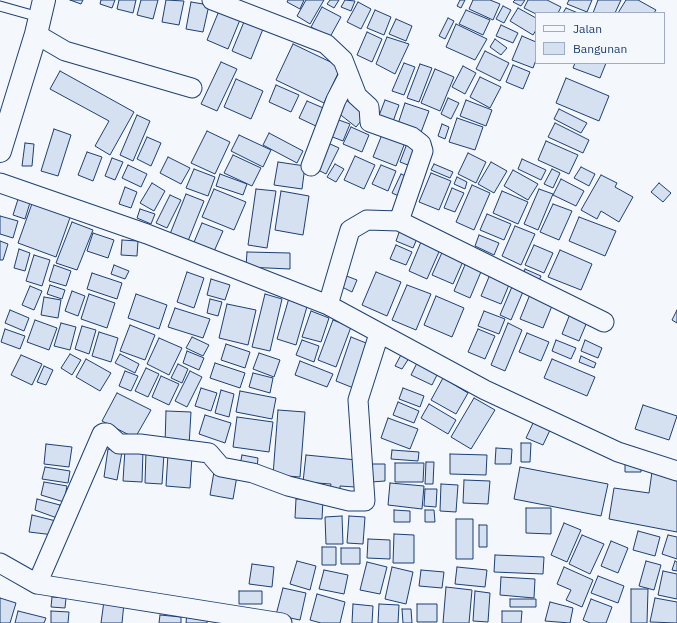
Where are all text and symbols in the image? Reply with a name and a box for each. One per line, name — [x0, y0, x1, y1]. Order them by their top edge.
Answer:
legend — [535, 12, 665, 64]
text: Jalan — [573, 21, 602, 36]
text: Bangunan — [573, 41, 627, 56]

